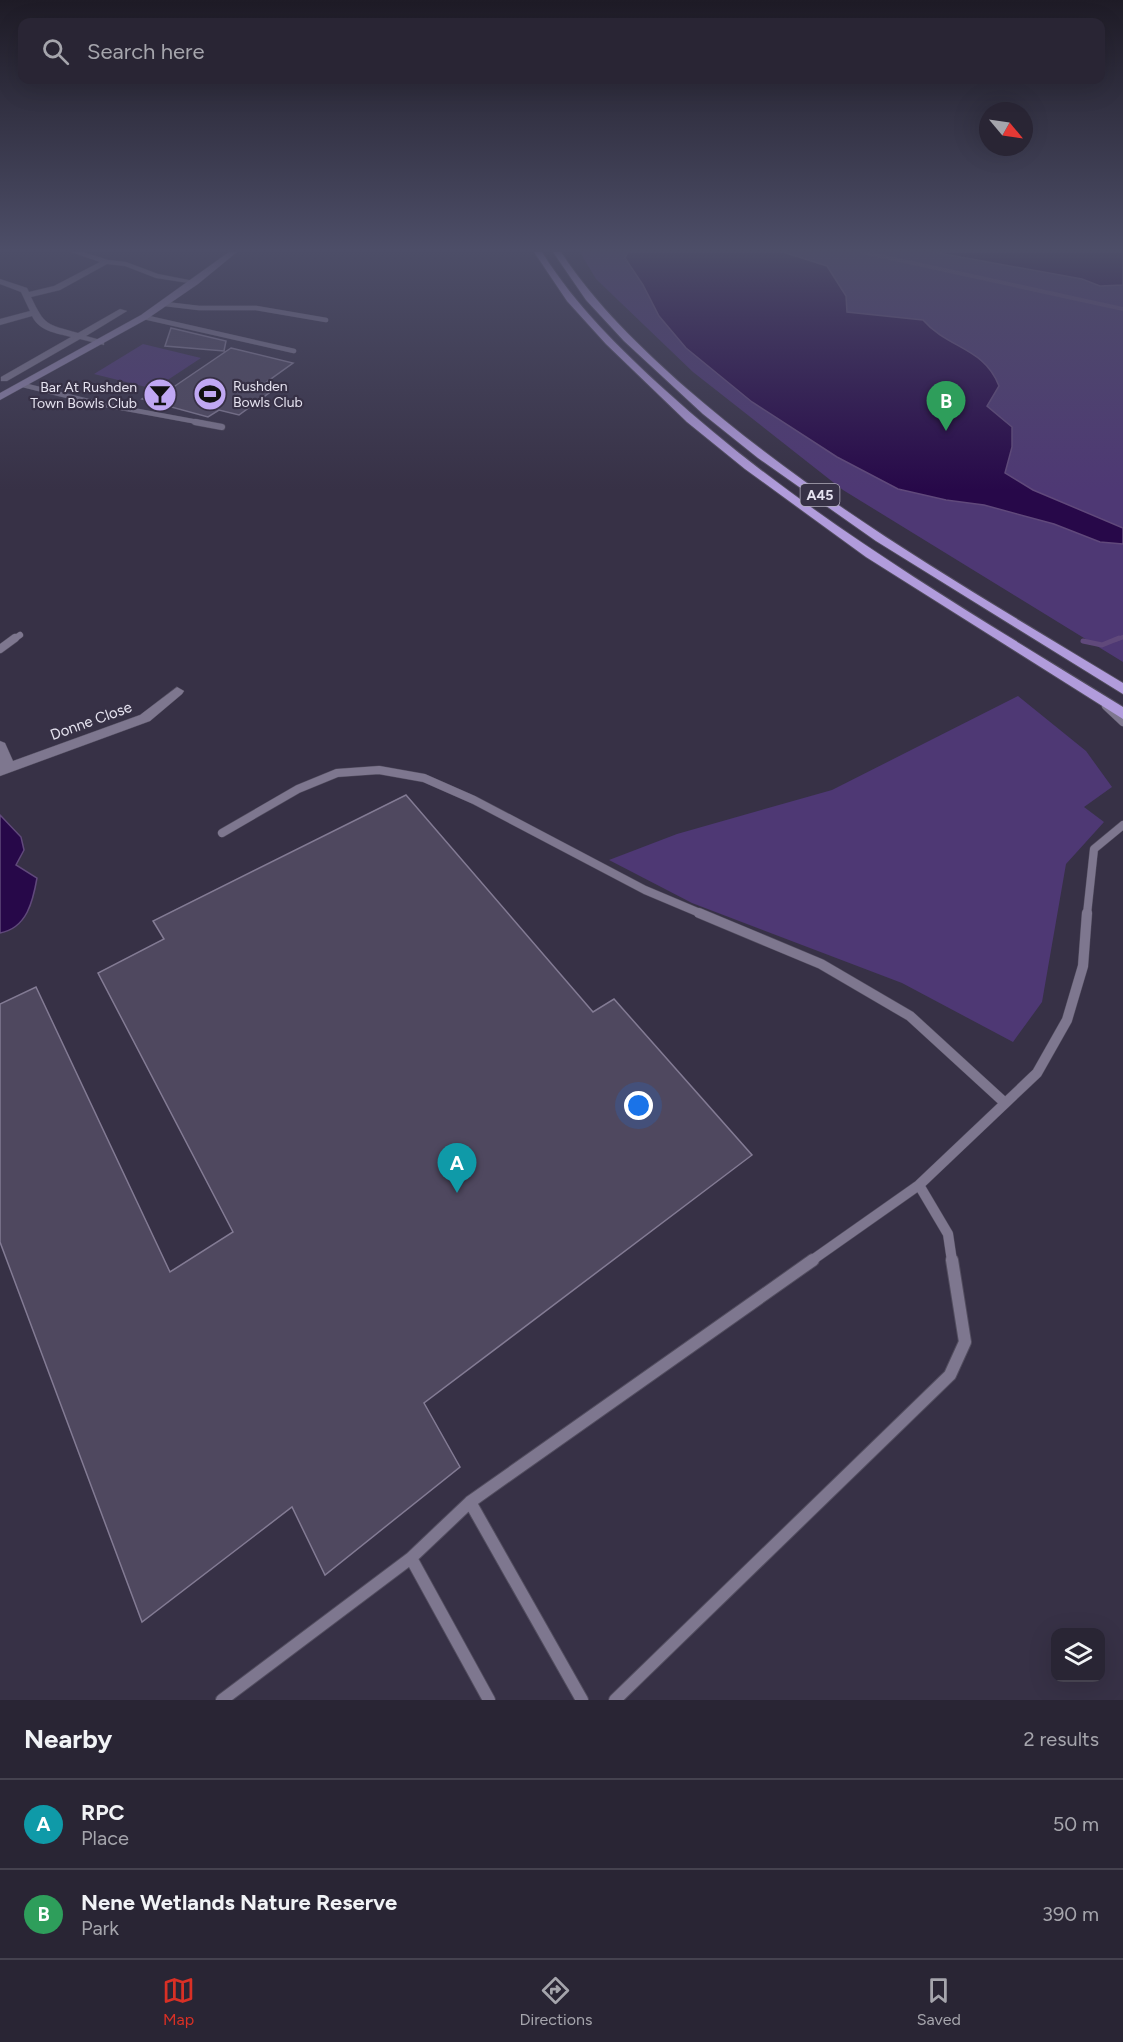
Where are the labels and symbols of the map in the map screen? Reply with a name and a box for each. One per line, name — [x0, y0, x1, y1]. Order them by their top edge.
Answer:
north arrow — [979, 102, 1033, 156]
sports icon: Rushden Bowls Club — [192, 376, 228, 412]
bar icon: Bar At Rushden Town Bowls Club — [142, 377, 178, 413]
place label: Rushden Bowls Club — [233, 378, 303, 411]
place label: Bar At Rushden Town Bowls Club — [30, 379, 137, 412]
pin: B — [926, 382, 966, 431]
road number: A45 — [800, 484, 840, 506]
street label: Donne Close — [48, 698, 134, 744]
your location — [624, 1091, 653, 1120]
pin: A — [438, 1144, 476, 1193]

